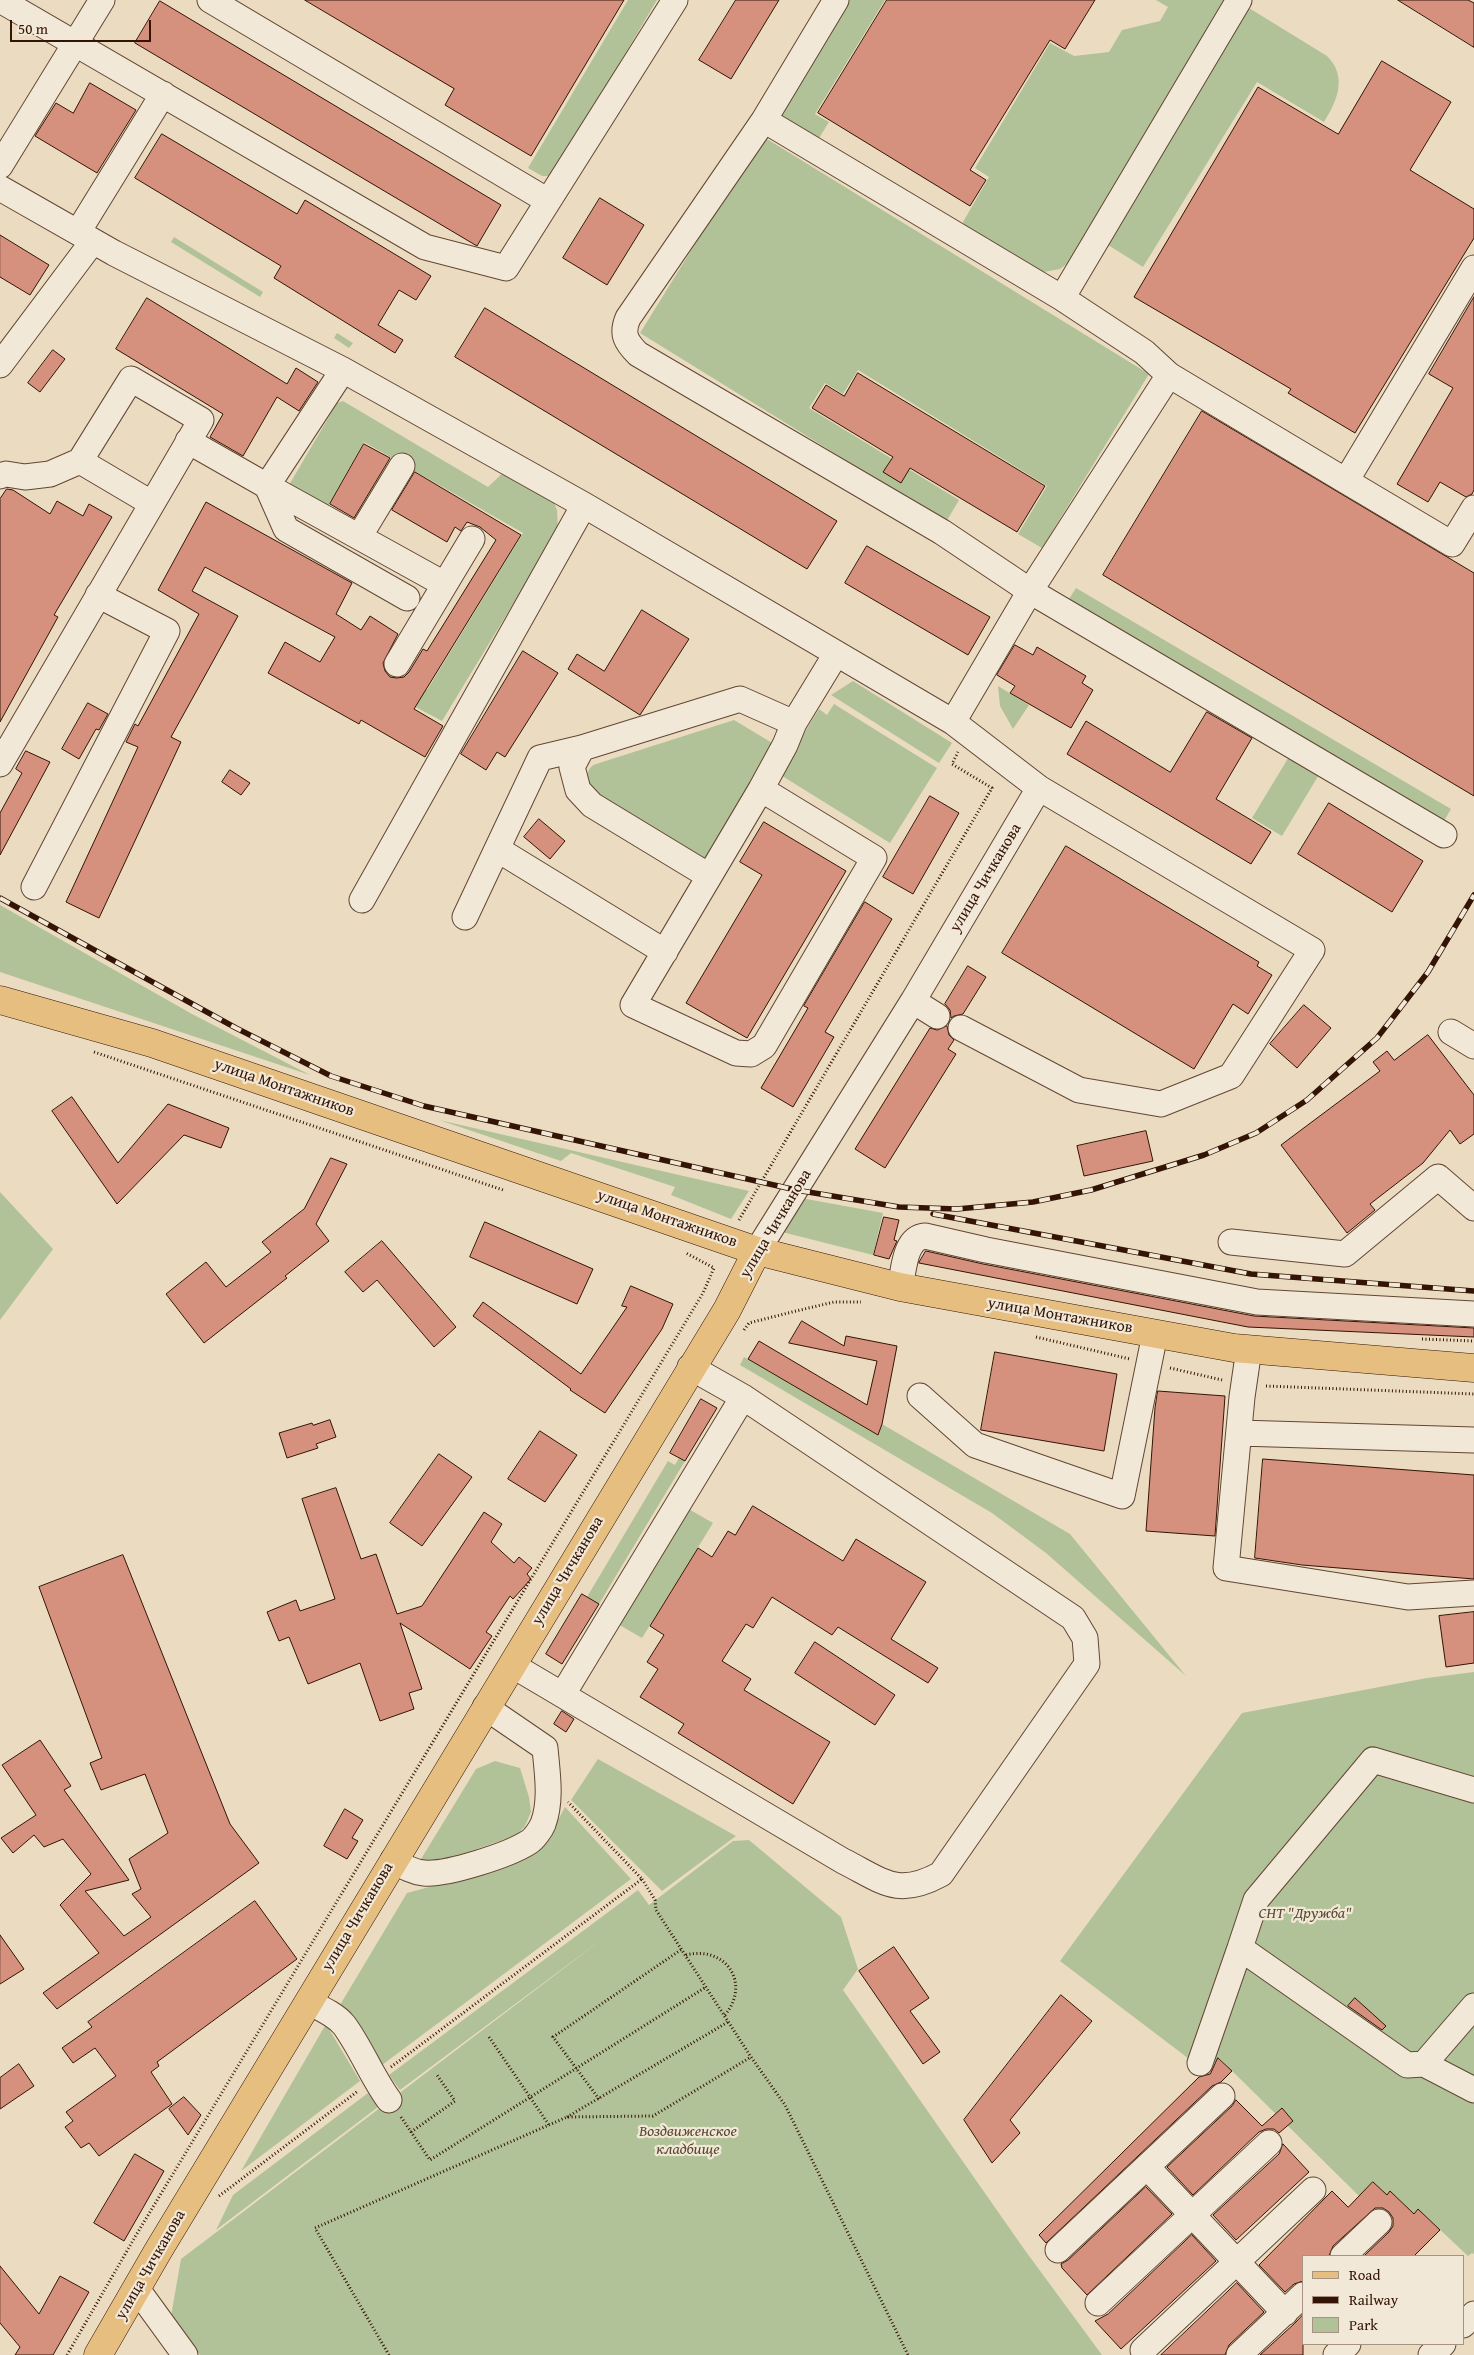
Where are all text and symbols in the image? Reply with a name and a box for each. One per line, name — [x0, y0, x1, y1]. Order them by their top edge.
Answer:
scale bar — [12, 10, 154, 42]
text: 50 m — [18, 18, 48, 39]
street label: улица Чичканова — [946, 820, 1026, 936]
street label: улица Монтажников — [211, 1055, 357, 1121]
street label: улица Чичканова — [736, 1166, 816, 1282]
street label: улица Монтажников — [594, 1186, 740, 1252]
street label: улица Монтажников — [986, 1294, 1134, 1338]
street label: улица Чичканова — [528, 1513, 608, 1629]
street label: улица Чичканова — [318, 1859, 398, 1975]
park label: СНТ "Дружба" — [1258, 1904, 1352, 1924]
park label: Воздвиженское кладбище — [639, 2122, 737, 2160]
street label: улица Чичканова — [112, 2207, 190, 2323]
legend — [1302, 2255, 1464, 2345]
text: Road — [1349, 2264, 1380, 2285]
text: Railway — [1349, 2289, 1398, 2310]
text: Park — [1349, 2314, 1378, 2335]

